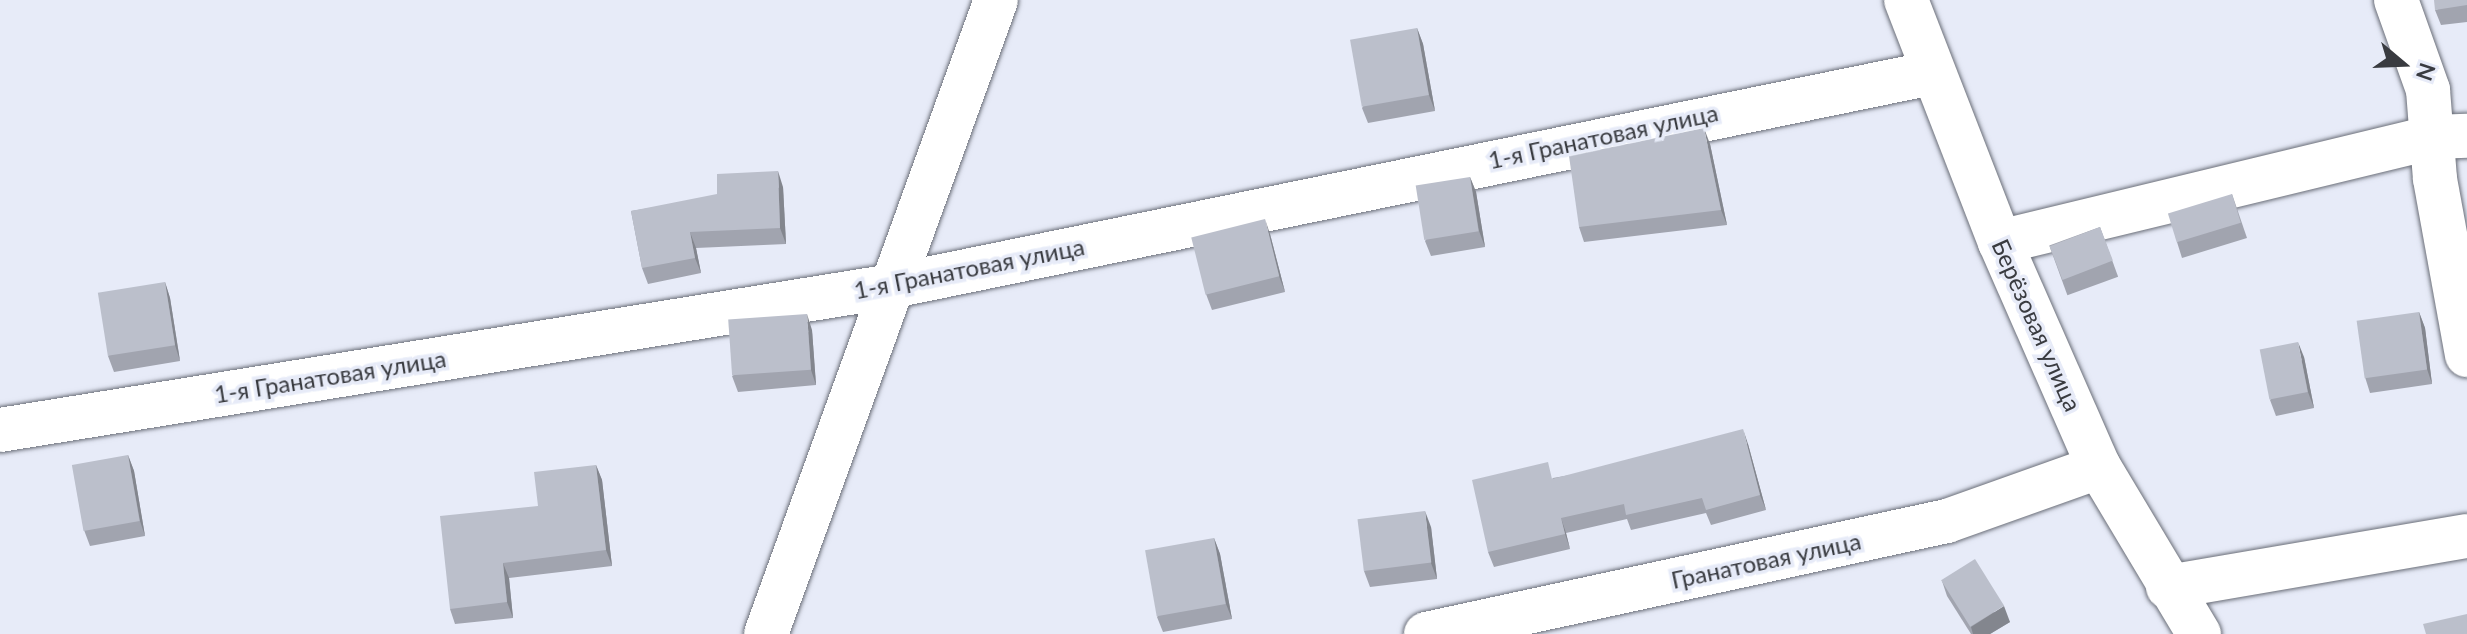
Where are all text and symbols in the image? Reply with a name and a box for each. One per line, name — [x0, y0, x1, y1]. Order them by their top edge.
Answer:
north arrow — [2363, 24, 2443, 104]
text: N — [2411, 60, 2442, 84]
street label: 1-я Гранатовая улица — [1486, 98, 1720, 174]
street label: 1-я Гранатовая улица — [851, 232, 1087, 304]
street label: Берёзовая улица — [1986, 234, 2088, 416]
street label: 1-я Гранатовая улица — [212, 343, 448, 409]
street label: Гранатовая улица — [1668, 526, 1864, 594]

